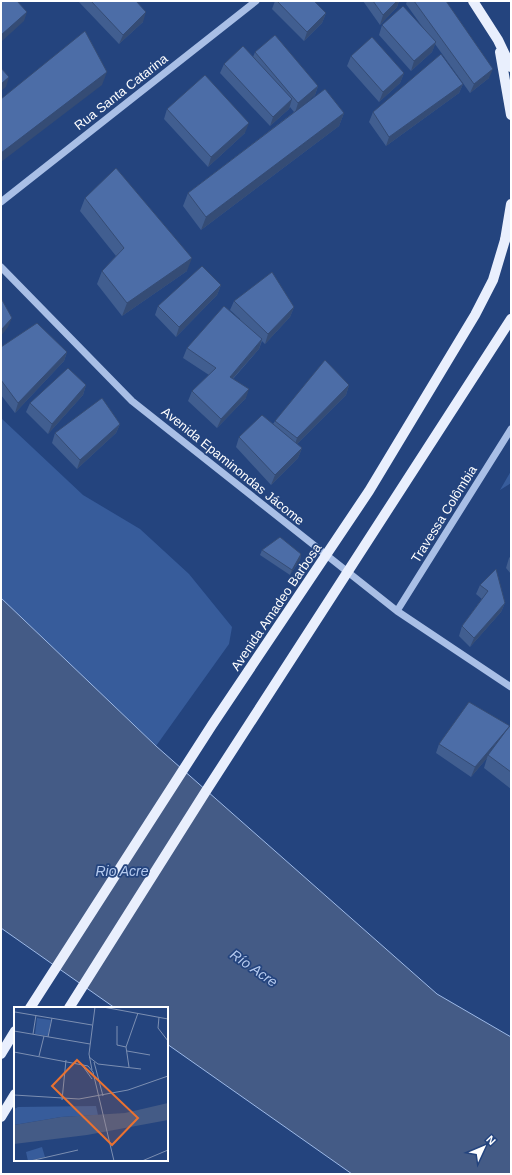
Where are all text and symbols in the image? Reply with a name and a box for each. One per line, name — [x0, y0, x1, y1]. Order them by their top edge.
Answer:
street label: Rua Santa Catarina — [71, 50, 171, 133]
street label: Avenida Epaminondas Jácome — [159, 404, 307, 528]
street label: Travessa Colômbia — [408, 462, 480, 565]
street label: Avenida Amadeo Barbosa — [228, 540, 325, 673]
water label: Rio Acre — [95, 863, 149, 879]
water label: Río Acre — [227, 946, 281, 990]
inset map — [14, 1007, 168, 1161]
north arrow — [464, 1127, 504, 1167]
text: N — [484, 1133, 498, 1147]

